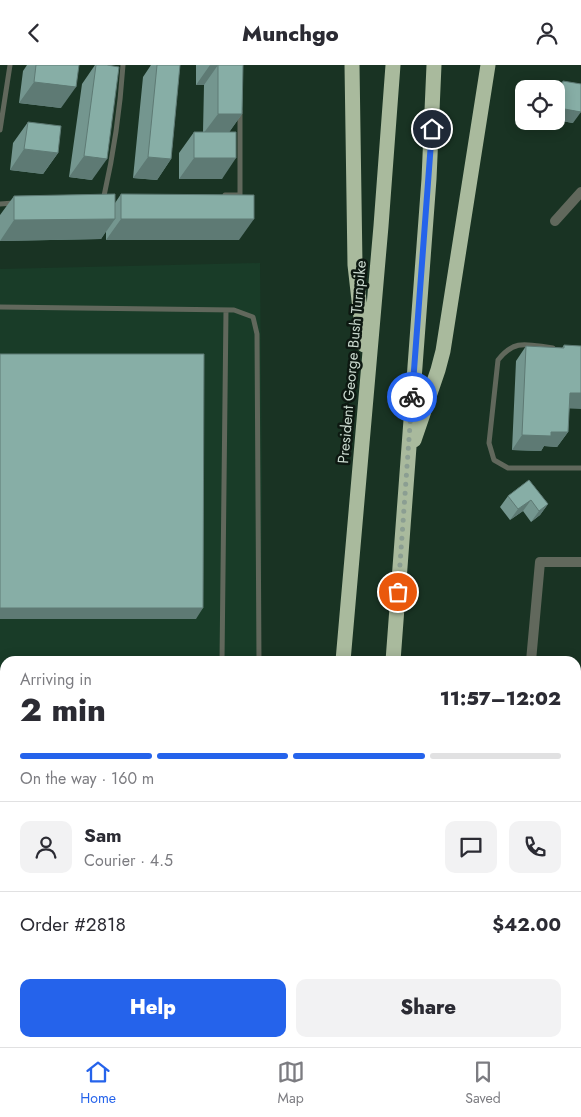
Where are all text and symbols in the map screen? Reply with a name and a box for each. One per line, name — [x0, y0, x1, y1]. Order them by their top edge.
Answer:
text: Munchgo — [242, 17, 339, 49]
icon: back — [20, 19, 48, 47]
icon: person — [533, 19, 561, 47]
map controls — [515, 80, 565, 130]
button: locate — [515, 80, 565, 130]
pin — [411, 108, 453, 150]
icon: home — [418, 115, 446, 143]
street label: President George Bush Turnpike — [332, 259, 372, 465]
courier — [387, 372, 437, 422]
icon: bike — [398, 383, 426, 411]
pin — [377, 571, 419, 613]
icon: bag — [384, 578, 412, 606]
text: Arriving in — [20, 668, 92, 691]
text: 11:57–12:02 — [440, 685, 561, 712]
text: 2 min — [20, 687, 106, 733]
text: On the way · 160 m — [20, 767, 154, 790]
button: person — [20, 821, 72, 873]
button: chat — [445, 821, 497, 873]
button: phone — [509, 821, 561, 873]
text: Sam — [84, 822, 122, 849]
text: Courier · 4.5 — [84, 849, 173, 872]
text: Order #2818 — [20, 911, 126, 938]
text: $42.00 — [492, 911, 561, 938]
button: Help — [20, 979, 286, 1037]
button: Share — [296, 979, 561, 1037]
tab: Home — [80, 1058, 116, 1108]
tab: Map — [277, 1058, 305, 1108]
tab: Saved — [465, 1058, 501, 1108]

